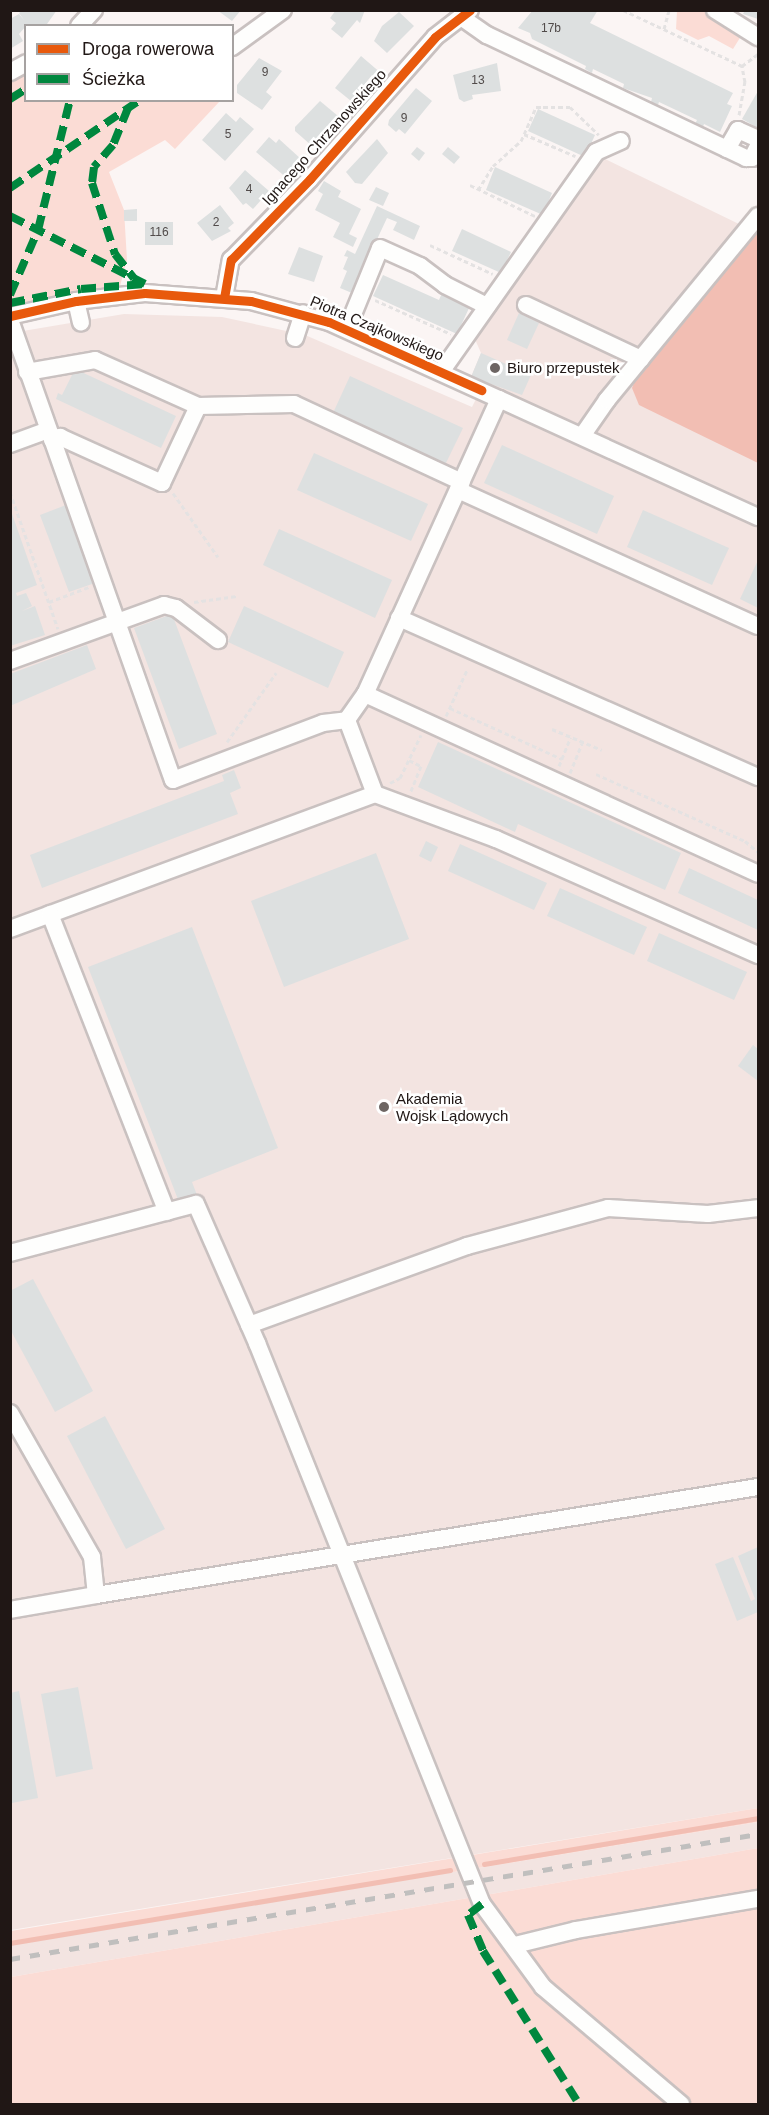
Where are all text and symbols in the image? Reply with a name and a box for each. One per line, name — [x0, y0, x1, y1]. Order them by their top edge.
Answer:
house number: 17b — [541, 22, 561, 36]
legend — [24, 24, 234, 102]
text: Droga rowerowa — [82, 39, 214, 59]
street label: Ignacego Chrzanowskiego — [258, 65, 390, 209]
house number: 9 — [262, 66, 268, 80]
text: Ścieżka — [82, 69, 145, 89]
house number: 13 — [471, 74, 485, 88]
house number: 9 — [401, 112, 407, 126]
house number: 5 — [225, 128, 231, 142]
house number: 4 — [246, 183, 252, 197]
house number: 2 — [213, 216, 219, 230]
house number: 116 — [149, 226, 169, 240]
street label: Piotra Czajkowskiego — [307, 292, 447, 364]
place label: Biuro przepustek — [507, 359, 620, 377]
marker: Biuro przepustek — [488, 361, 502, 375]
place label: Akademia Wojsk Lądowych — [396, 1089, 508, 1124]
marker: Akademia Wojsk Lądowych — [377, 1100, 391, 1114]

